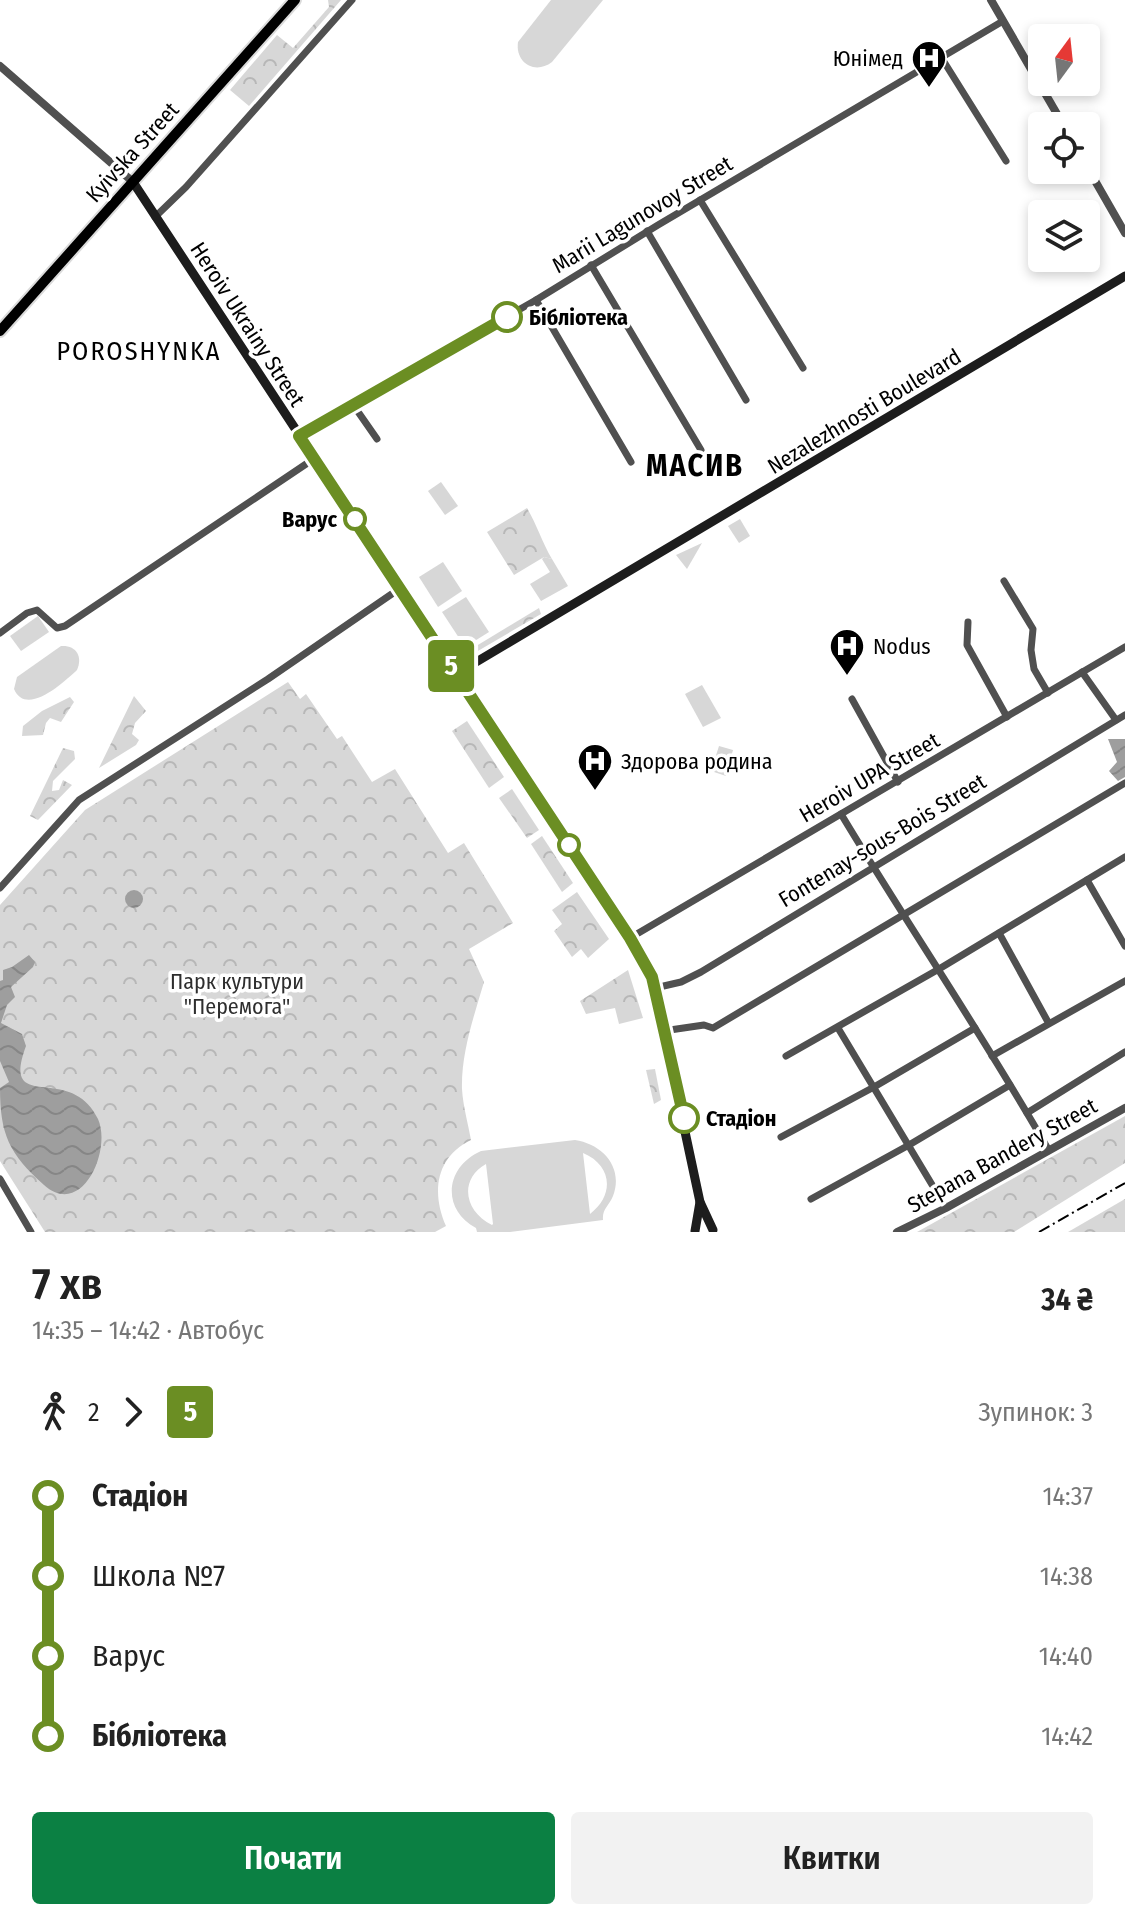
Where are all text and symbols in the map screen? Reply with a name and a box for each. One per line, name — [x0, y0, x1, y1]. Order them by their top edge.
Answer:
north arrow — [1028, 24, 1100, 96]
map controls — [1028, 24, 1100, 272]
hospital icon: Юнімед — [910, 39, 948, 89]
place label: Юнімед — [833, 45, 903, 72]
street label: Kyivska Street — [80, 96, 185, 208]
button: locate — [1028, 112, 1100, 184]
street label: Marii Lagunovoy Street — [547, 150, 738, 279]
button: layers — [1028, 200, 1100, 272]
street label: Heroiv Ukrainy Street — [184, 237, 311, 412]
marker: Бібліотека — [492, 302, 522, 332]
place label: Бібліотека — [529, 304, 628, 331]
district label: POROSHYNKA — [56, 336, 222, 367]
street label: Nezalezhnosti Boulevard — [763, 343, 966, 480]
district label: МАСИВ — [646, 448, 744, 484]
place label: Варус — [282, 506, 337, 533]
marker: Варус — [344, 508, 366, 530]
hospital icon: Nodus — [828, 627, 866, 677]
place label: Nodus — [873, 633, 931, 660]
line badge: 5 — [425, 640, 477, 692]
text: 5 — [444, 649, 458, 682]
street label: Heroiv UPA Street — [794, 726, 945, 828]
hospital icon: Здорова родина — [576, 742, 614, 792]
place label: Здорова родина — [621, 748, 773, 775]
street label: Fontenay-sous-Bois Street — [774, 767, 992, 913]
unlabelled marker — [558, 834, 580, 856]
park label: Парк культури "Перемога" — [170, 968, 304, 1020]
street label: Stepana Bandery Street — [903, 1092, 1102, 1219]
marker: Стадіон — [669, 1103, 699, 1133]
place label: Стадіон — [706, 1105, 777, 1132]
text: 7 хв — [32, 1258, 103, 1311]
text: 34 ₴ — [1041, 1282, 1093, 1318]
text: 14:35 – 14:42 · Автобус — [32, 1315, 264, 1346]
icon: walk — [32, 1390, 76, 1434]
icon: forward — [111, 1390, 155, 1434]
text: 5 — [183, 1395, 197, 1428]
text: 2 — [88, 1397, 99, 1428]
text: Зупинок: 3 — [978, 1397, 1093, 1428]
text: Стадіон — [92, 1478, 188, 1514]
text: 14:37 — [1042, 1481, 1093, 1512]
text: Школа №7 — [92, 1558, 225, 1594]
text: 14:38 — [1040, 1561, 1093, 1592]
text: Варус — [92, 1638, 165, 1674]
text: 14:40 — [1039, 1641, 1093, 1672]
text: Бібліотека — [92, 1718, 227, 1754]
text: 14:42 — [1041, 1721, 1093, 1752]
button: Почати — [32, 1812, 555, 1904]
button: Квитки — [571, 1812, 1093, 1904]

